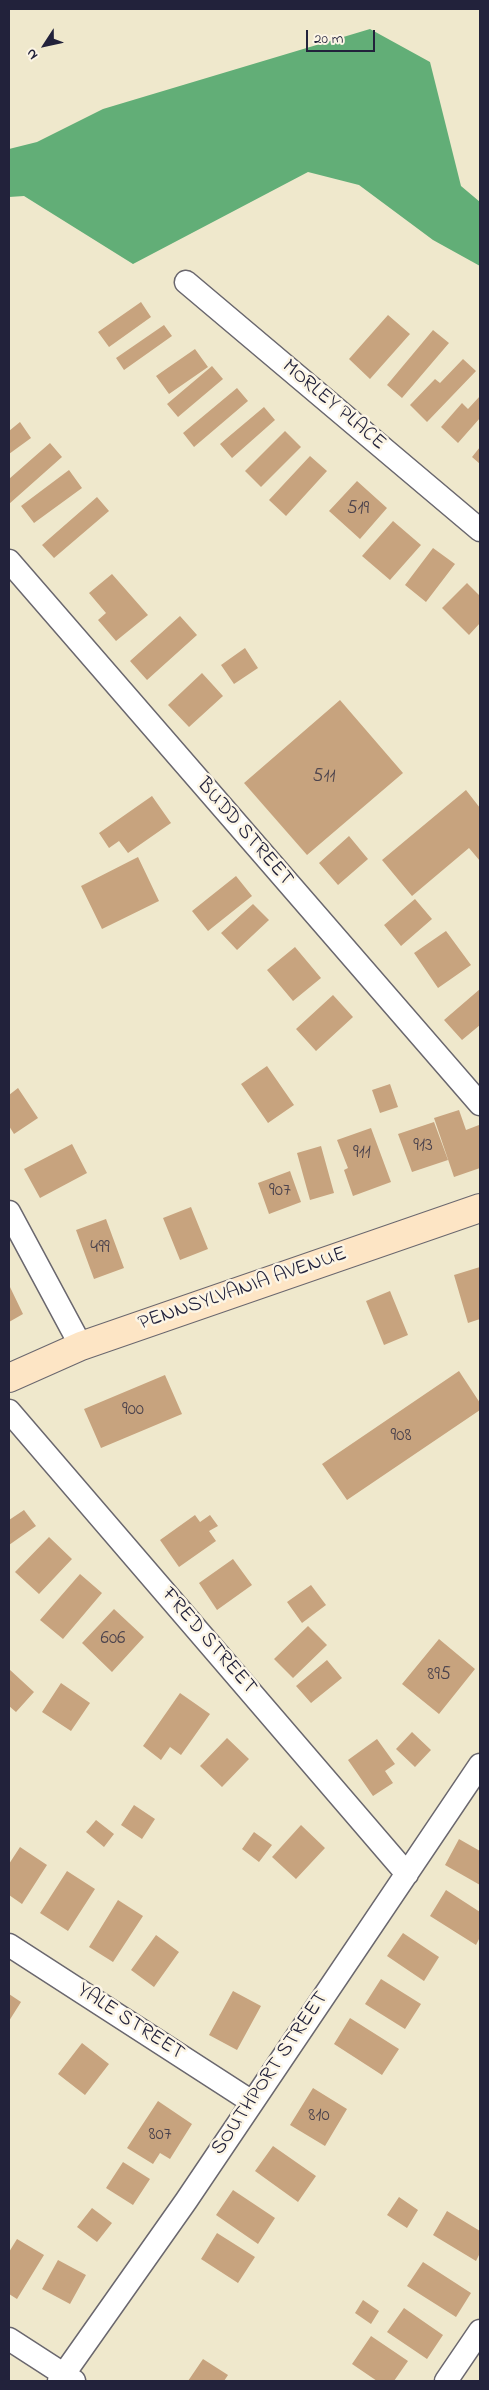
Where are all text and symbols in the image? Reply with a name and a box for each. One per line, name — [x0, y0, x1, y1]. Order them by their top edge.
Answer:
north arrow — [20, 20, 70, 70]
scale bar — [309, 20, 378, 52]
text: 20 m — [314, 28, 343, 50]
text: N — [21, 44, 44, 64]
street label: MORLEY PLACE — [276, 355, 390, 457]
house number: 519 — [347, 499, 369, 521]
house number: 511 — [313, 767, 335, 789]
street label: BUDD STREET — [190, 774, 298, 892]
house number: 913 — [413, 1136, 433, 1158]
house number: 911 — [353, 1143, 371, 1165]
house number: 907 — [269, 1181, 291, 1203]
house number: 499 — [90, 1238, 110, 1260]
street label: PENNSYLVANIA AVENUE — [136, 1242, 350, 1338]
house number: 900 — [122, 1400, 144, 1422]
house number: 908 — [390, 1426, 412, 1448]
street label: FRED STREET — [155, 1583, 261, 1701]
house number: 606 — [101, 1629, 125, 1651]
house number: 895 — [427, 1665, 451, 1687]
street label: YALE STREET — [72, 1979, 188, 2067]
street label: SOUTHPORT STREET — [207, 1987, 335, 2161]
house number: 810 — [308, 2106, 330, 2128]
house number: 807 — [148, 2125, 172, 2147]

